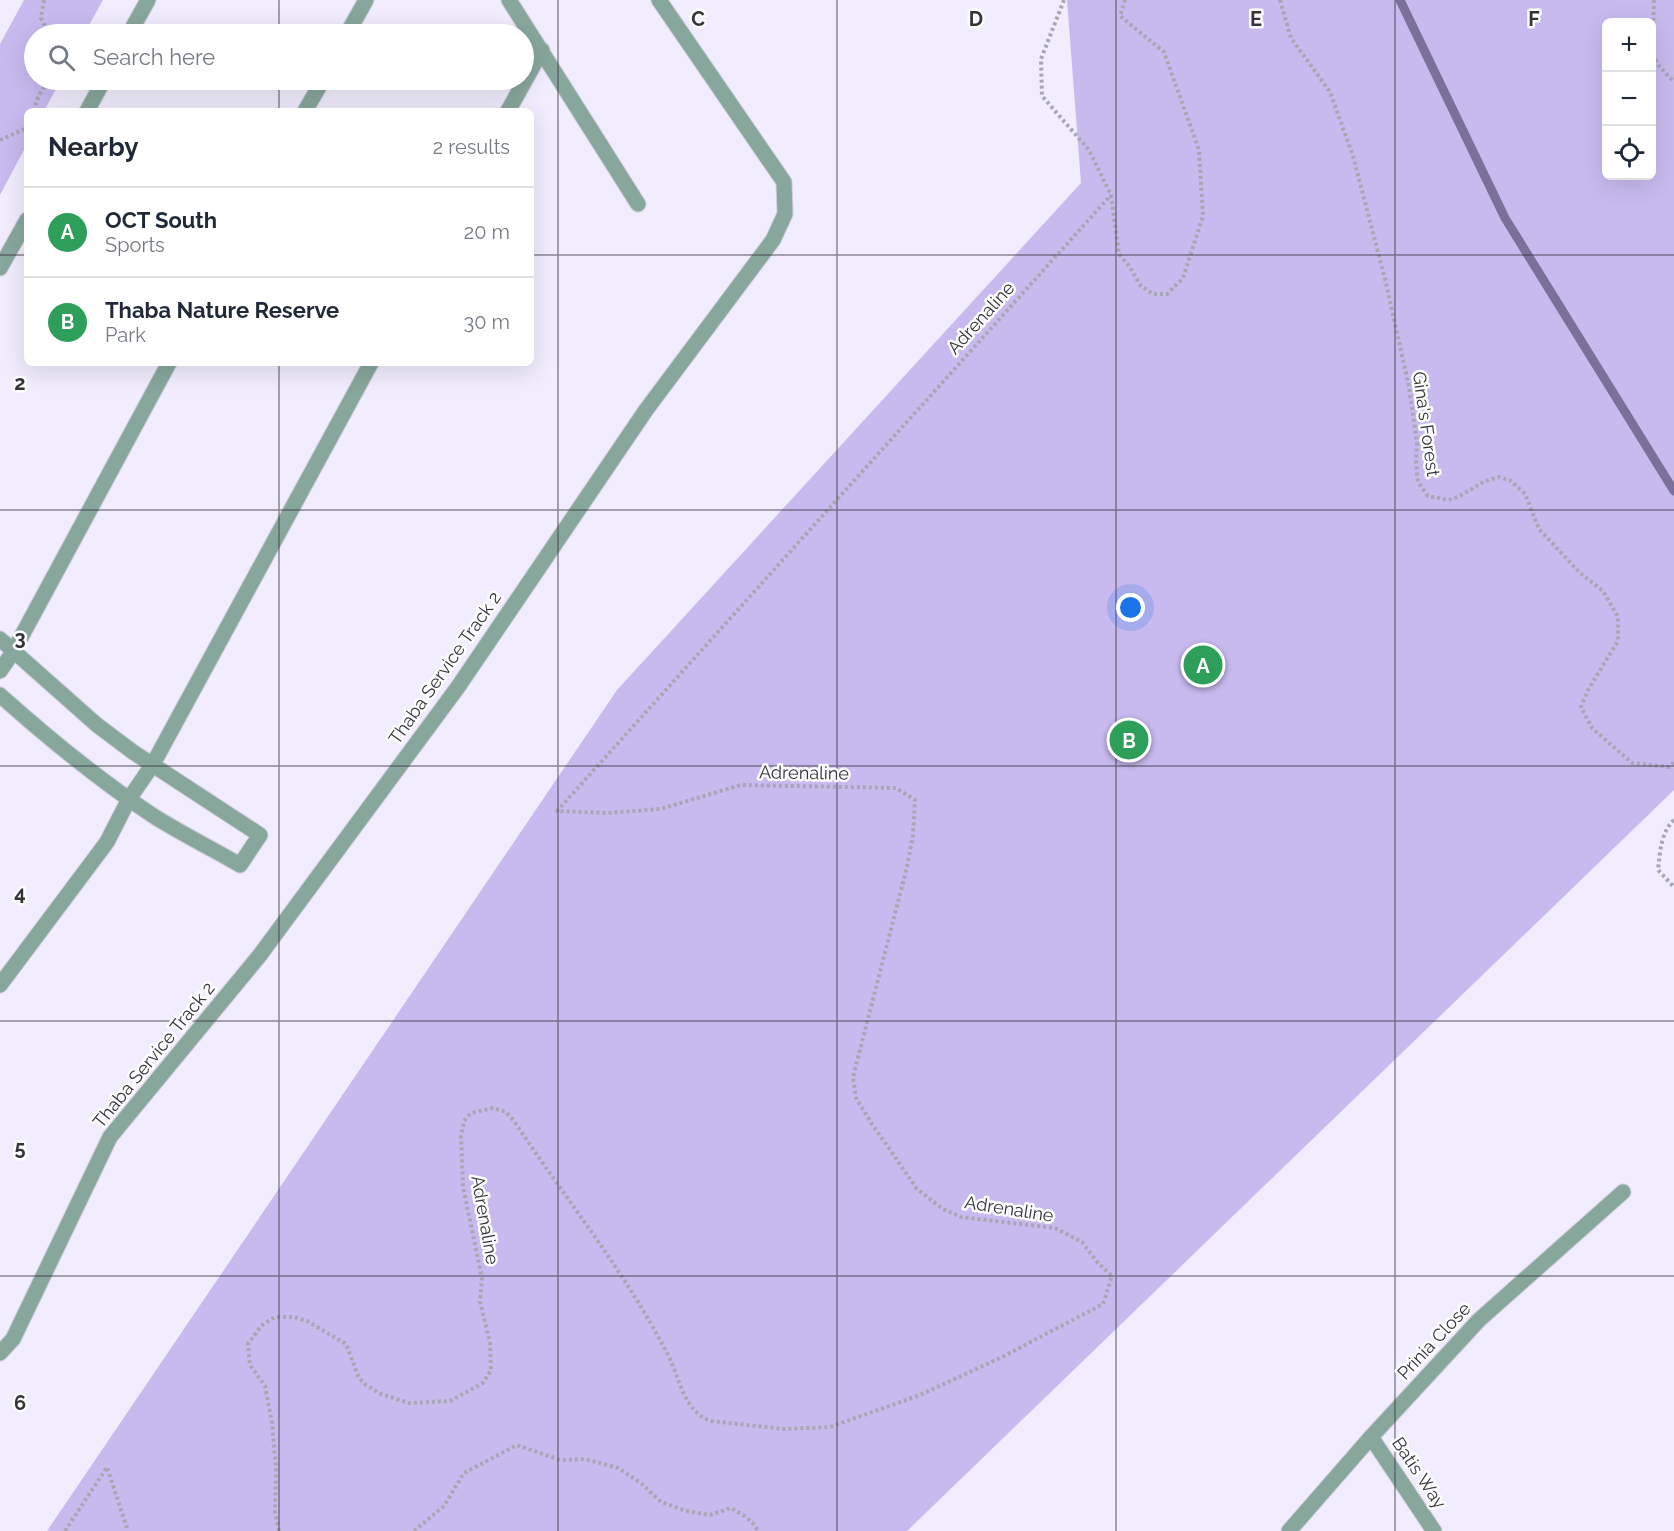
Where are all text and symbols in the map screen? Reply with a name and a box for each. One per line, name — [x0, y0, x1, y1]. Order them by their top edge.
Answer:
text: C — [691, 7, 705, 31]
text: D — [969, 7, 983, 31]
text: E — [1250, 7, 1262, 31]
text: F — [1528, 7, 1540, 31]
map controls — [1602, 18, 1656, 180]
button: + — [1602, 18, 1656, 72]
search box — [24, 24, 534, 90]
icon: search — [45, 41, 78, 74]
text: Search here — [93, 44, 215, 70]
button: − — [1602, 72, 1656, 126]
button: locate — [1602, 126, 1656, 180]
text: Nearby — [48, 132, 138, 162]
text: 2 results — [433, 135, 510, 159]
text: OCT South — [105, 207, 217, 233]
text: A — [61, 220, 74, 244]
text: 20 m — [464, 220, 510, 244]
text: Sports — [105, 233, 165, 257]
street label: Adrenaline — [943, 277, 1019, 358]
text: Thaba Nature Reserve — [105, 297, 339, 323]
text: B — [61, 310, 74, 334]
text: 30 m — [464, 310, 510, 334]
text: Park — [105, 323, 146, 347]
street label: Gina's Forest — [1409, 370, 1444, 478]
text: 2 — [14, 371, 26, 395]
street label: Thaba Service Track 2 — [384, 587, 505, 748]
your location — [1116, 593, 1145, 622]
text: 3 — [14, 626, 26, 650]
pin: A — [1184, 642, 1222, 688]
pin: B — [1110, 718, 1148, 762]
street label: Adrenaline — [759, 761, 850, 784]
text: 4 — [14, 881, 26, 905]
street label: Thaba Service Track 2 — [88, 978, 219, 1132]
text: 5 — [14, 1136, 26, 1160]
street label: Adrenaline — [467, 1174, 504, 1266]
street label: Adrenaline — [963, 1191, 1056, 1226]
street label: Prinia Close — [1393, 1298, 1475, 1383]
text: 6 — [14, 1391, 26, 1415]
street label: Batis Way — [1388, 1433, 1451, 1513]

